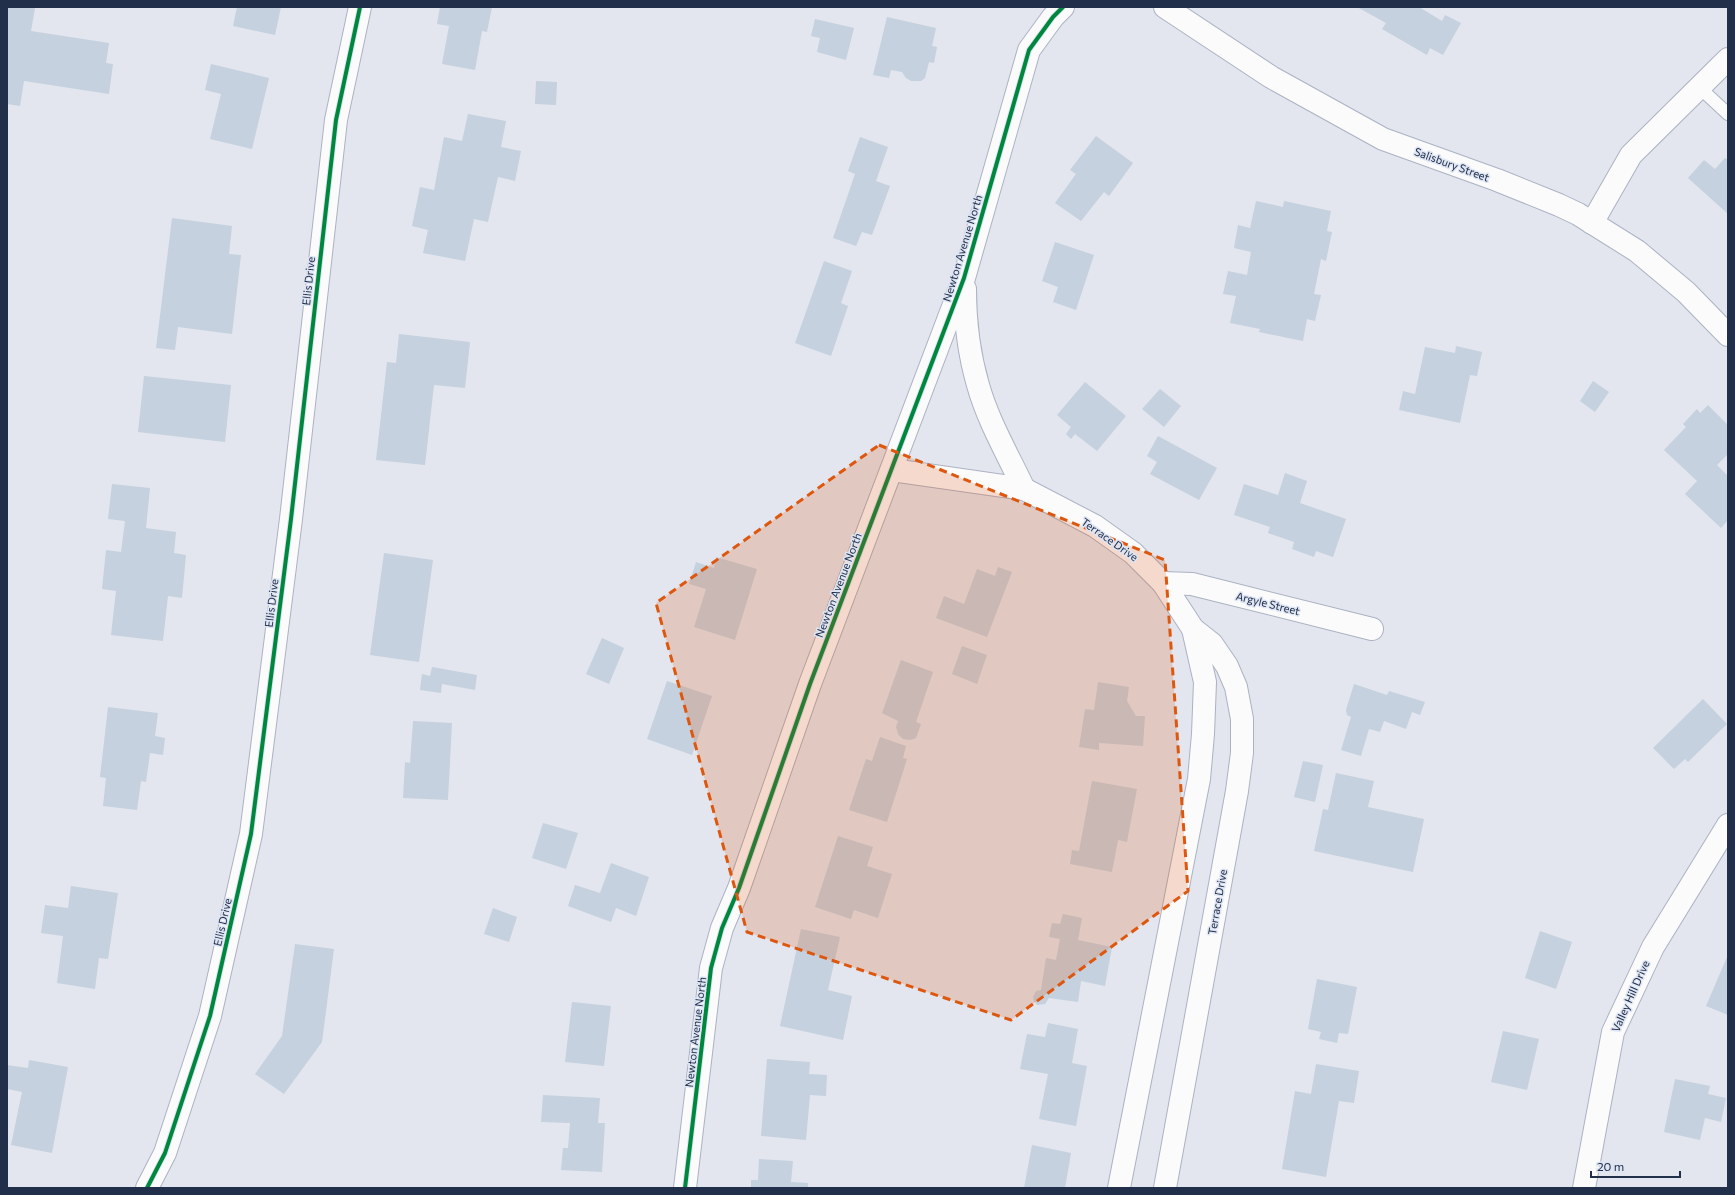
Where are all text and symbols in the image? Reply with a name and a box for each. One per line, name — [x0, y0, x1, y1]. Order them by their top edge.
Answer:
street label: Salisbury Street — [1413, 144, 1492, 184]
street label: Newton Avenue North — [940, 193, 984, 303]
street label: Ellis Drive — [299, 256, 317, 306]
street label: Terrace Drive — [1079, 515, 1141, 563]
street label: Newton Avenue North — [812, 531, 864, 639]
street label: Ellis Drive — [262, 578, 280, 628]
street label: Argyle Street — [1235, 589, 1302, 617]
street label: Terrace Drive — [1205, 868, 1229, 936]
street label: Ellis Drive — [210, 897, 234, 947]
street label: Valley Hill Drive — [1608, 958, 1652, 1034]
street label: Newton Avenue North — [682, 976, 708, 1088]
scale bar — [1591, 1153, 1680, 1179]
text: 20 m — [1597, 1159, 1624, 1173]

